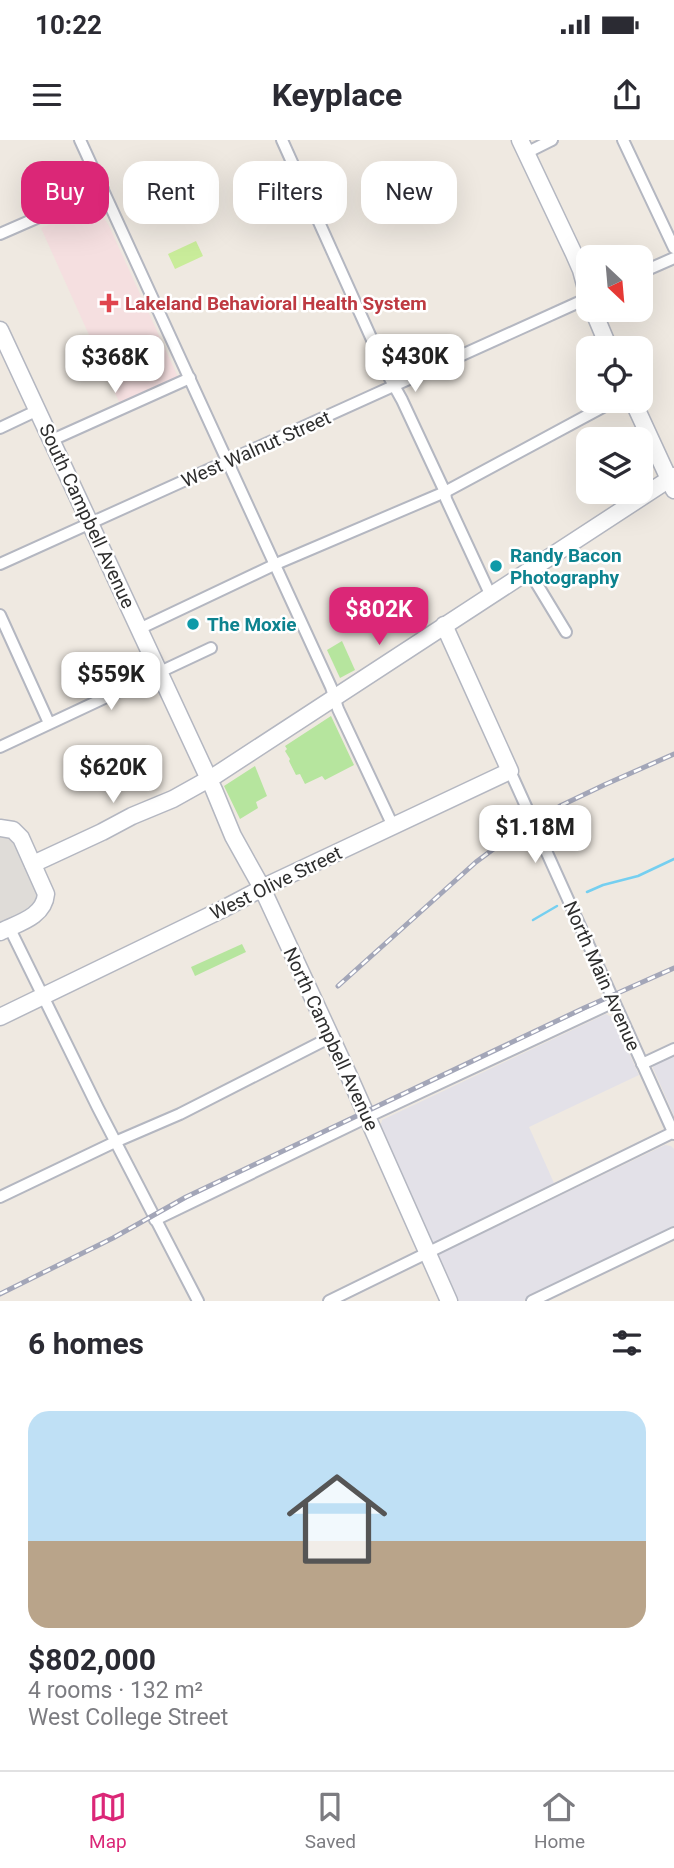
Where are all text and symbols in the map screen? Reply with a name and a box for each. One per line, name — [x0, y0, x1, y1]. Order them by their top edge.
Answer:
text: 10:22 — [35, 10, 102, 40]
icon: menu — [28, 76, 66, 114]
text: Keyplace — [272, 76, 402, 114]
icon: share — [608, 76, 646, 114]
chip: Buy — [21, 161, 109, 224]
chip: Rent — [123, 161, 219, 224]
chip: Filters — [233, 161, 347, 224]
chip: New — [361, 161, 457, 224]
north arrow — [576, 245, 653, 322]
map controls — [576, 245, 653, 504]
place label: Lakeland Behavioral Health System — [125, 292, 427, 315]
marker: Lakeland Behavioral Health System — [99, 293, 119, 313]
pin: $430K — [366, 334, 464, 394]
pin: $368K — [66, 336, 164, 395]
button: locate — [576, 336, 653, 413]
text: $430K — [381, 343, 449, 370]
text: $368K — [81, 344, 149, 371]
street label: West Walnut Street — [178, 406, 334, 492]
street label: South Campbell Avenue — [34, 420, 140, 612]
button: layers — [576, 427, 653, 504]
place label: Randy Bacon Photography — [510, 544, 622, 589]
marker: Randy Bacon Photography — [488, 558, 504, 574]
pin: $802K — [330, 588, 428, 647]
text: $802K — [345, 596, 413, 623]
place label: The Moxie — [207, 613, 297, 636]
marker: The Moxie — [185, 616, 201, 632]
pin: $559K — [62, 652, 160, 712]
text: $559K — [77, 661, 145, 688]
pin: $620K — [64, 746, 162, 805]
text: $620K — [79, 754, 147, 781]
pin: $1.18M — [478, 806, 592, 865]
text: $1.18M — [495, 814, 575, 841]
street label: West Olive Street — [206, 841, 346, 925]
street label: North Main Avenue — [559, 898, 645, 1054]
street label: North Campbell Avenue — [278, 944, 384, 1134]
icon: filters — [608, 1324, 646, 1362]
text: 6 homes — [28, 1326, 144, 1361]
icon: home — [274, 1456, 400, 1582]
text: $802,000 — [28, 1642, 156, 1677]
text: 4 rooms · 132 m² — [28, 1677, 203, 1704]
text: West College Street — [28, 1704, 228, 1731]
tab: Map — [89, 1788, 127, 1853]
tab: Saved — [305, 1788, 356, 1853]
tab: Home — [534, 1788, 585, 1853]

